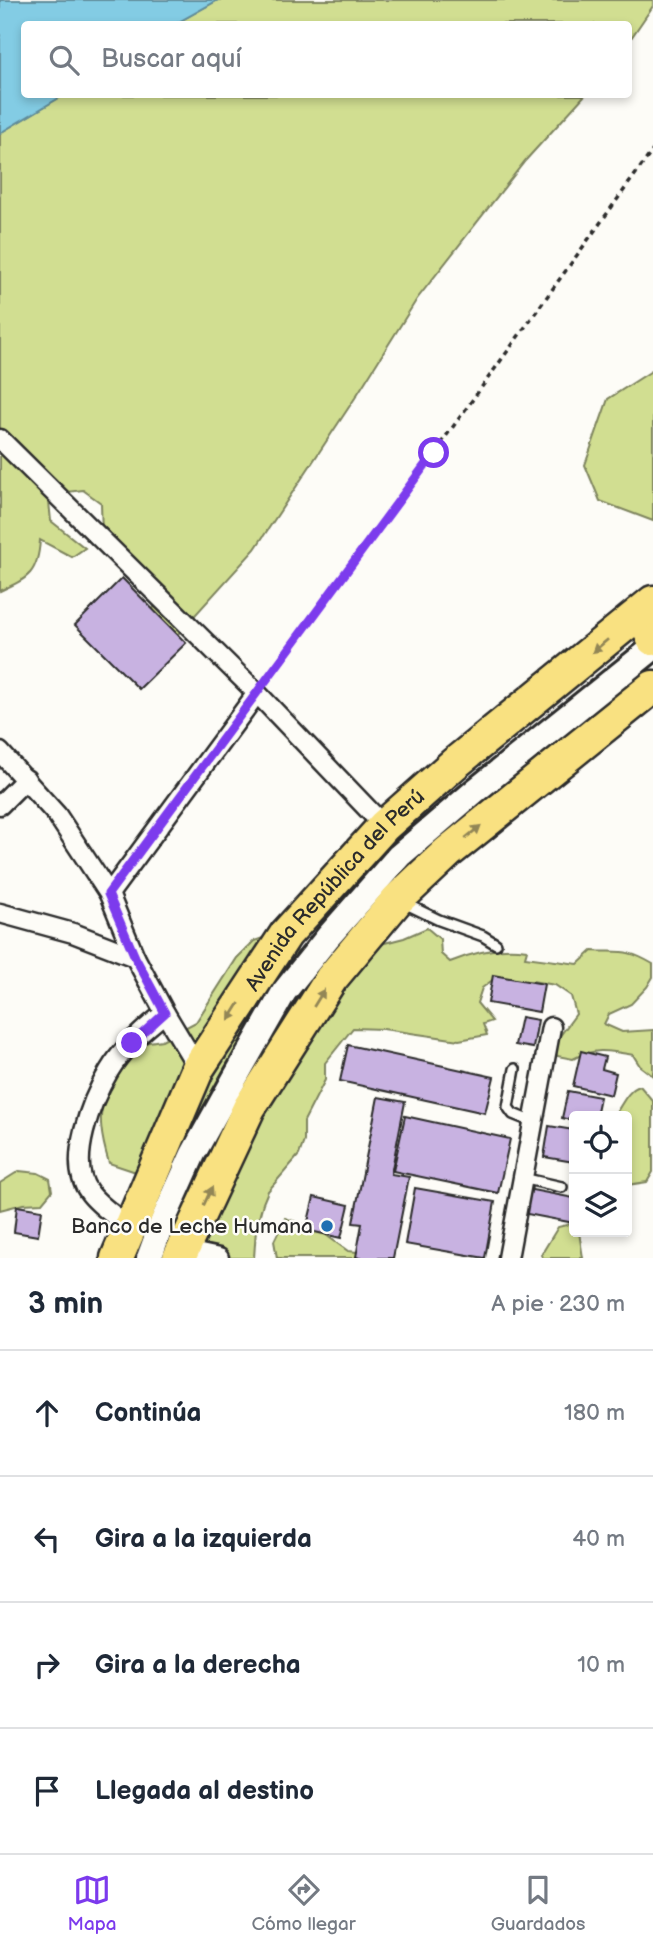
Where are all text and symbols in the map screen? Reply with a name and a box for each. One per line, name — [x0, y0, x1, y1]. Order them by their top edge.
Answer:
search box — [21, 21, 632, 98]
icon: search — [45, 41, 83, 79]
text: Buscar aquí — [101, 44, 242, 75]
route start — [418, 437, 449, 468]
one-way arrow — [592, 638, 609, 653]
street label: Avenida República del Perú — [240, 784, 430, 995]
one-way arrow — [463, 824, 481, 839]
one-way arrow — [312, 988, 325, 1008]
one-way arrow — [227, 1002, 240, 1022]
route end — [116, 1027, 147, 1058]
map controls — [569, 1111, 632, 1237]
button: locate — [569, 1111, 632, 1174]
button: layers — [569, 1174, 632, 1237]
one-way arrow — [202, 1186, 213, 1206]
place label: Banco de Leche Humana — [71, 1214, 313, 1239]
marker: Banco de Leche Humana — [319, 1218, 335, 1234]
text: 3 min — [28, 1286, 103, 1322]
text: A pie · 230 m — [491, 1290, 625, 1318]
icon: ahead — [28, 1394, 66, 1432]
text: Continúa — [95, 1398, 202, 1429]
text: 180 m — [564, 1399, 625, 1427]
icon: left — [28, 1520, 66, 1558]
text: Gira a la izquierda — [95, 1524, 312, 1555]
text: 40 m — [572, 1525, 625, 1553]
icon: right — [28, 1646, 66, 1684]
text: Gira a la derecha — [95, 1650, 301, 1681]
text: 10 m — [577, 1651, 625, 1679]
icon: arrive — [28, 1772, 66, 1810]
text: Llegada al destino — [95, 1776, 314, 1807]
tab: Mapa — [68, 1871, 116, 1936]
tab: Cómo llegar — [251, 1871, 356, 1936]
tab: Guardados — [491, 1871, 585, 1936]

